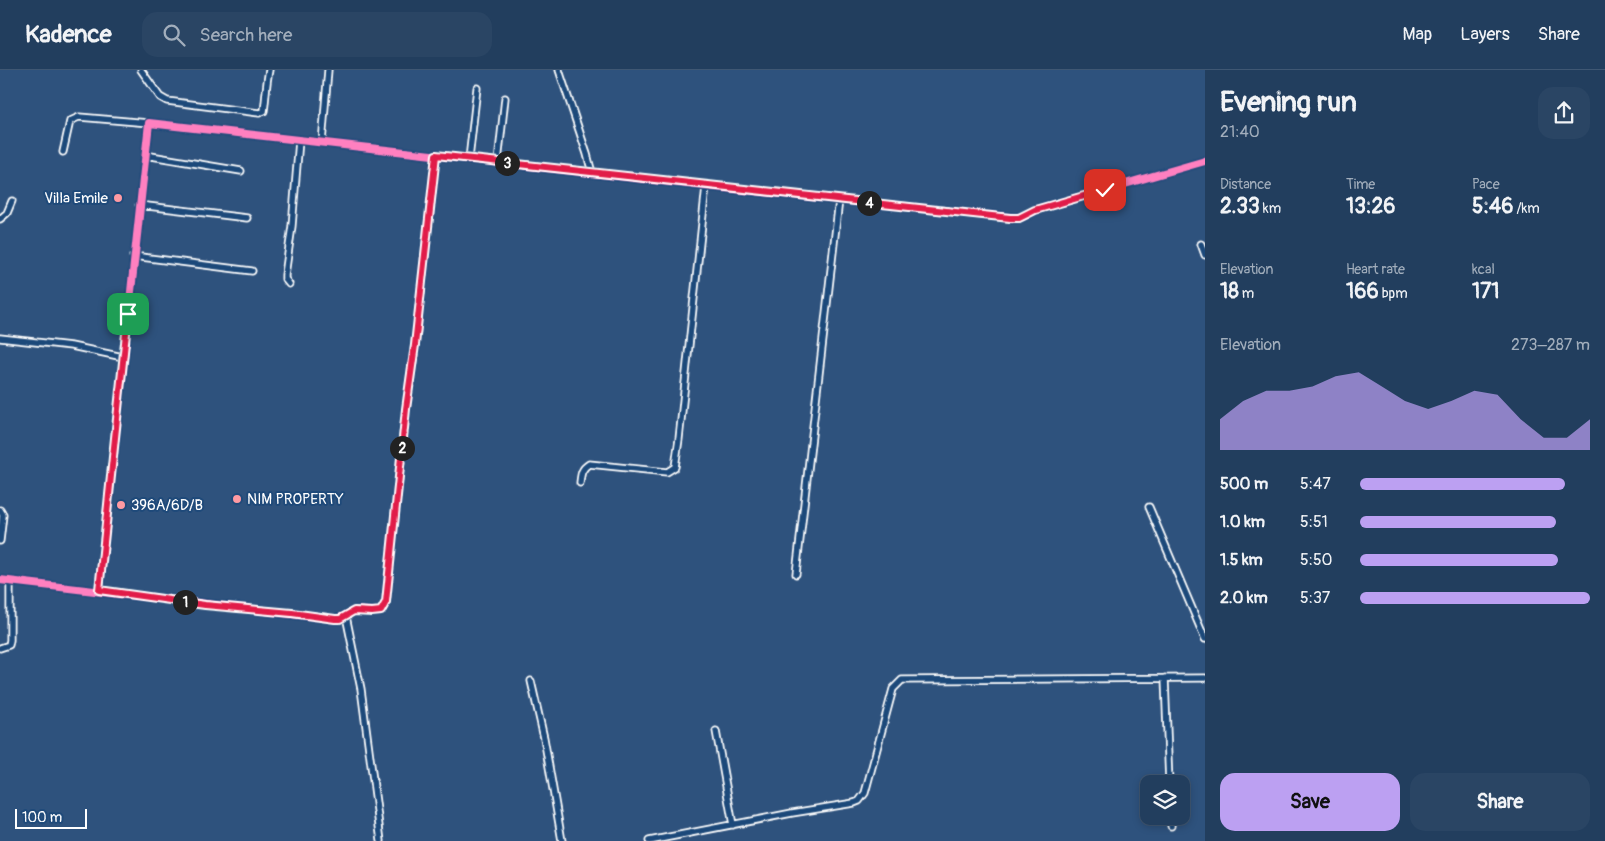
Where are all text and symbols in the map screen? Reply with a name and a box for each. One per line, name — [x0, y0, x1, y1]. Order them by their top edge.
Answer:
search box — [142, 12, 492, 57]
text: Kadence — [25, 20, 112, 49]
icon: search — [160, 21, 188, 49]
text: Search here — [200, 23, 292, 47]
text: Map — [1403, 23, 1432, 46]
text: Layers — [1460, 23, 1510, 46]
text: Share — [1538, 23, 1580, 46]
text: Evening run — [1220, 85, 1357, 120]
button: share — [1538, 87, 1590, 139]
text: 21:40 — [1220, 122, 1260, 142]
pin: 3 — [494, 150, 520, 176]
text: 3 — [504, 155, 511, 172]
pin — [1084, 169, 1126, 211]
icon: check — [1091, 176, 1119, 204]
text: Distance — [1220, 176, 1271, 193]
text: Time — [1346, 176, 1375, 193]
text: Pace — [1472, 176, 1500, 193]
place label: Villa Emile — [44, 189, 109, 208]
pin: 4 — [856, 190, 882, 216]
marker: Villa Emile — [112, 192, 124, 204]
text: 2.33 — [1220, 193, 1260, 220]
text: 13:26 — [1346, 193, 1396, 220]
text: 5:46 — [1472, 193, 1513, 220]
text: 4 — [865, 195, 874, 212]
text: km — [1260, 200, 1281, 217]
text: /km — [1513, 200, 1540, 217]
text: Elevation — [1220, 261, 1273, 278]
text: Heart rate — [1346, 261, 1405, 278]
text: kcal — [1472, 261, 1495, 278]
text: 18 — [1220, 278, 1239, 305]
text: 166 — [1346, 278, 1379, 305]
text: 171 — [1472, 278, 1500, 305]
text: m — [1239, 285, 1254, 302]
text: bpm — [1379, 285, 1408, 302]
pin — [107, 293, 149, 335]
icon: arrive — [114, 300, 142, 328]
text: Elevation — [1220, 335, 1281, 355]
text: 273–287 m — [1511, 335, 1590, 355]
pin: 2 — [390, 436, 414, 460]
text: 2 — [399, 440, 406, 457]
text: 500 m — [1220, 474, 1268, 494]
text: 5:47 — [1300, 474, 1331, 494]
place label: NIM PROPERTY — [247, 490, 344, 509]
marker: NIM PROPERTY — [231, 493, 243, 505]
place label: 396A/6D/B — [131, 496, 203, 515]
marker: 396A/6D/B — [115, 499, 127, 511]
text: 1.0 km — [1220, 512, 1265, 532]
text: 5:51 — [1300, 512, 1328, 532]
text: 1.5 km — [1220, 550, 1263, 570]
text: 5:50 — [1300, 550, 1333, 570]
text: 2.0 km — [1220, 588, 1268, 608]
text: 5:37 — [1300, 588, 1330, 608]
pin: 1 — [172, 590, 198, 614]
text: 1 — [183, 594, 188, 611]
button: Save — [1220, 773, 1400, 831]
button: Share — [1410, 773, 1590, 831]
map controls — [1140, 775, 1190, 825]
button: layers — [1140, 775, 1190, 825]
scale bar — [15, 806, 88, 829]
text: 100 m — [22, 809, 62, 826]

